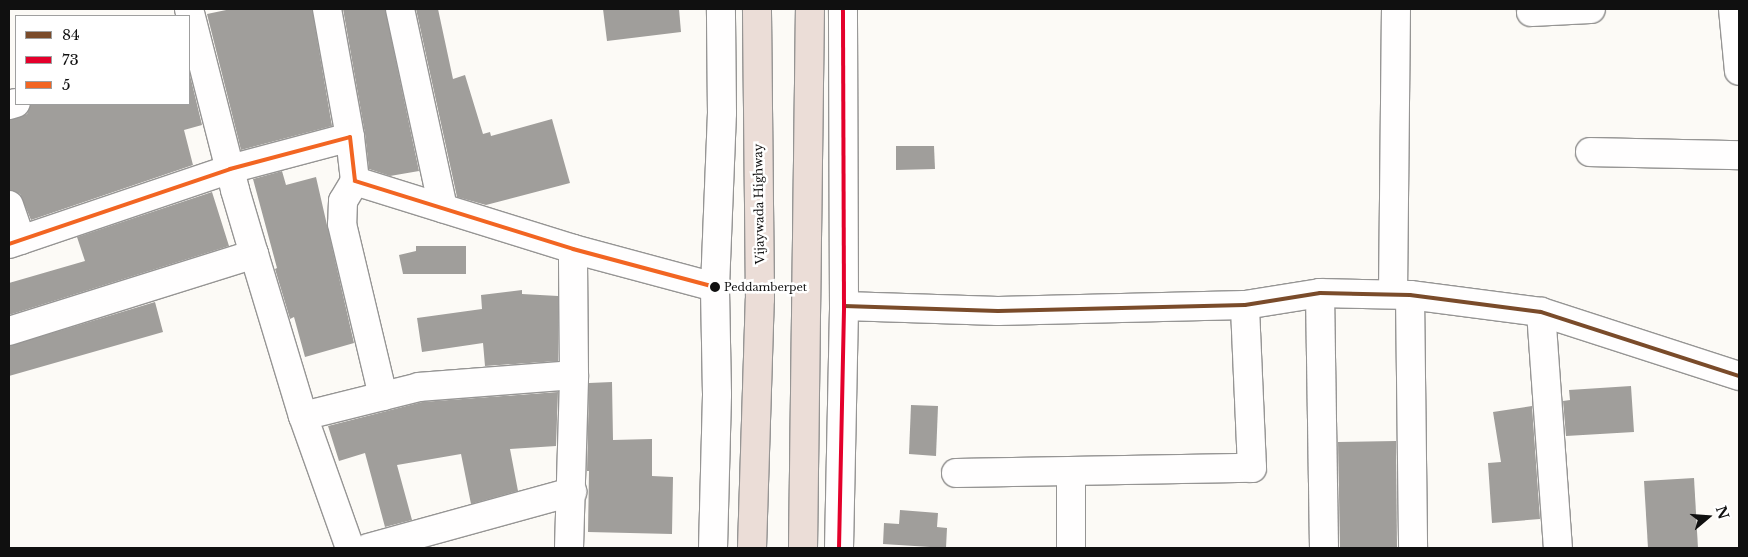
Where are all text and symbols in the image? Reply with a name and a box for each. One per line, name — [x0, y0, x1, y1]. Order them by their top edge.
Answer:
legend — [15, 15, 190, 105]
text: 84 — [62, 25, 80, 44]
text: 73 — [62, 50, 79, 69]
text: 5 — [62, 75, 71, 94]
street label: Vijaywada Highway — [751, 144, 767, 264]
place label: Peddamberpet — [724, 280, 807, 294]
marker: Peddamberpet — [710, 282, 720, 292]
north arrow — [1683, 492, 1733, 542]
text: N — [1712, 503, 1733, 521]

